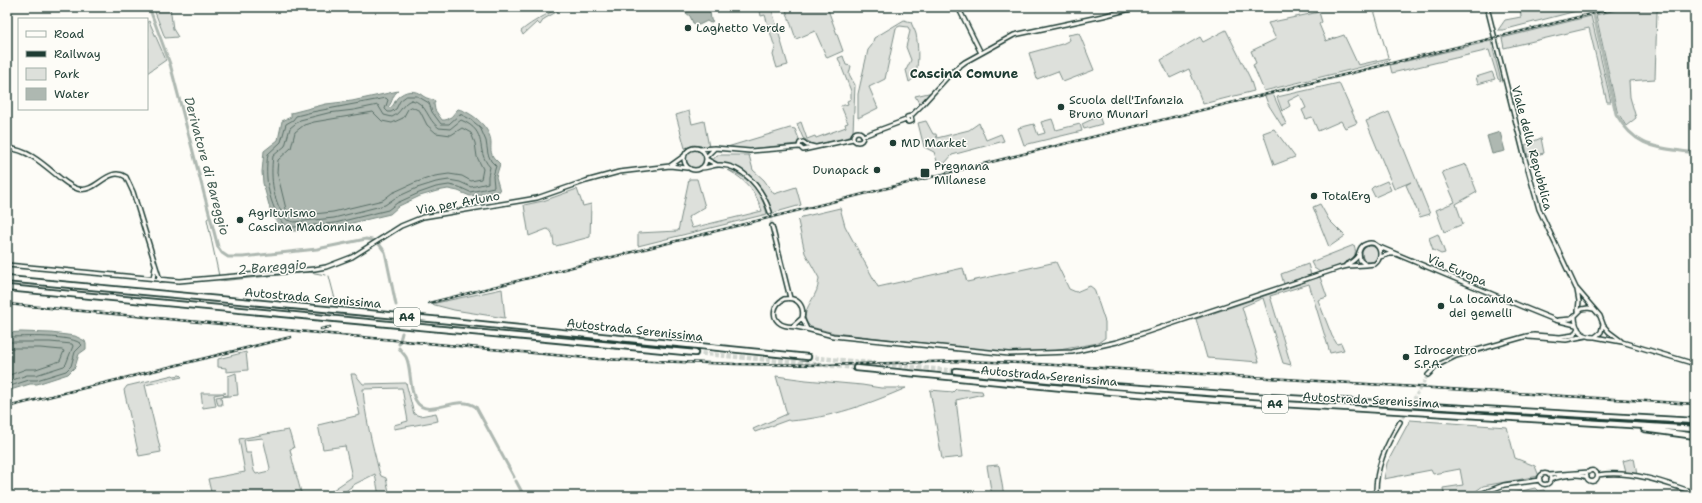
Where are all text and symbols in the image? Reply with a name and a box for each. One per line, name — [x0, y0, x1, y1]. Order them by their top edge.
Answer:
legend — [18, 18, 148, 110]
place label: Laghetto Verde — [696, 20, 786, 36]
marker: Laghetto Verde — [683, 23, 693, 33]
text: Road — [54, 26, 85, 42]
text: Railway — [54, 46, 101, 62]
district label: Cascina Comune — [910, 65, 1018, 82]
text: Park — [54, 66, 80, 82]
street label: Viale della Repubblica — [1508, 84, 1556, 213]
text: Water — [54, 86, 90, 102]
place label: Scuola dell'Infanzia Bruno Munari — [1069, 92, 1184, 122]
water label: Derivatore di Bareggio — [180, 95, 234, 237]
marker: Scuola dell'Infanzia Bruno Munari — [1056, 102, 1066, 112]
place label: MD Market — [901, 135, 967, 151]
marker: MD Market — [888, 138, 898, 148]
place label: Pregnana Milanese — [934, 158, 990, 188]
place label: Dunapack — [813, 162, 869, 178]
marker: Dunapack — [872, 165, 882, 175]
marker: Pregnana Milanese — [919, 167, 931, 179]
street label: Via per Arluno — [415, 188, 501, 218]
place label: TotalErg — [1322, 188, 1371, 204]
marker: TotalErg — [1309, 191, 1319, 201]
place label: Agriturismo Cascina Madonnina — [248, 205, 363, 235]
marker: Agriturismo Cascina Madonnina — [235, 215, 245, 225]
street label: Via Europa — [1425, 250, 1490, 290]
water label: 2 Bareggio — [237, 256, 307, 278]
street label: Autostrada Serenissima — [244, 284, 383, 312]
place label: La locanda dei gemelli — [1449, 291, 1514, 321]
marker: La locanda dei gemelli — [1436, 301, 1446, 311]
road number: A4 — [394, 308, 420, 326]
street label: Autostrada Serenissima — [566, 315, 705, 345]
place label: Idrocentro S.P.A. — [1414, 342, 1477, 372]
marker: Idrocentro S.P.A. — [1401, 352, 1411, 362]
street label: Autostrada Serenissima — [980, 362, 1119, 390]
street label: Autostrada Serenissima — [1302, 388, 1440, 412]
road number: A4 — [1262, 395, 1288, 413]

